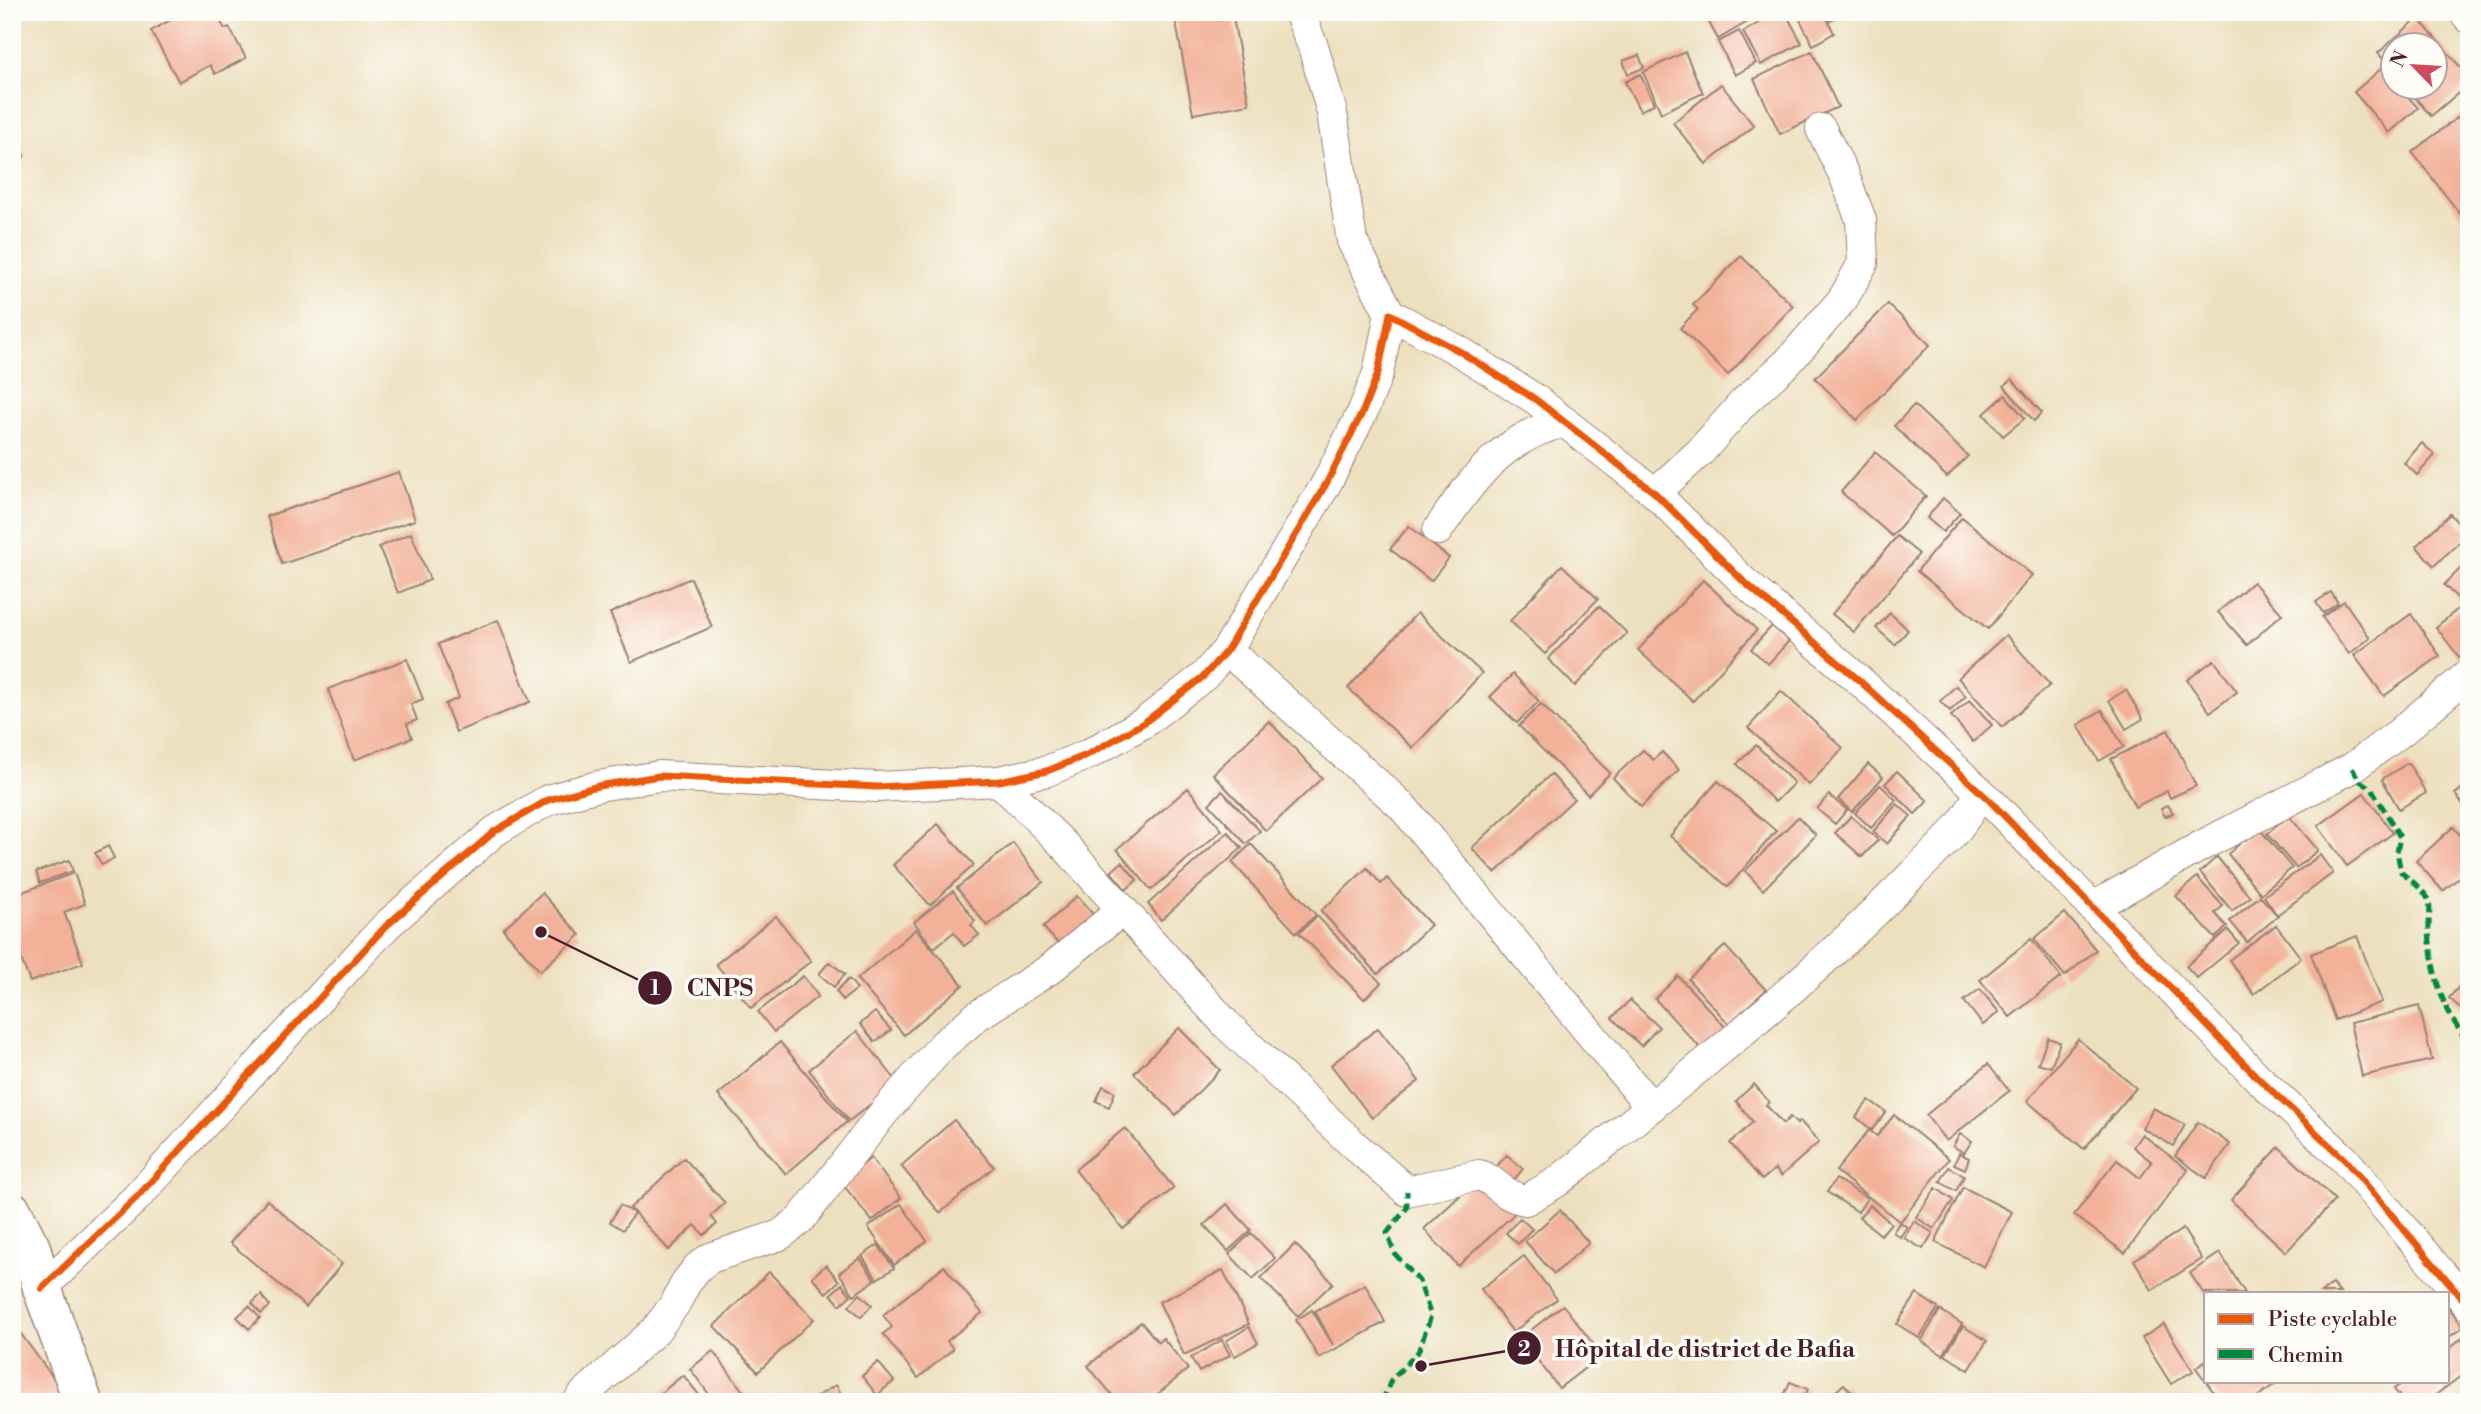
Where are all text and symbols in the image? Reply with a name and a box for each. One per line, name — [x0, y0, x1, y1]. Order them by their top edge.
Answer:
north arrow — [2380, 32, 2450, 102]
text: N — [2385, 47, 2414, 71]
callout: CNPS — [638, 965, 767, 1010]
text: CNPS — [687, 974, 754, 1004]
text: 1 — [650, 976, 660, 1002]
legend — [2204, 1292, 2450, 1382]
text: Piste cyclable — [2268, 1307, 2397, 1333]
callout: Hôpital de district de Bafia — [1506, 1326, 1869, 1371]
text: Hôpital de district de Bafia — [1555, 1335, 1856, 1365]
text: 2 — [1517, 1337, 1531, 1363]
text: Chemin — [2268, 1343, 2344, 1369]

